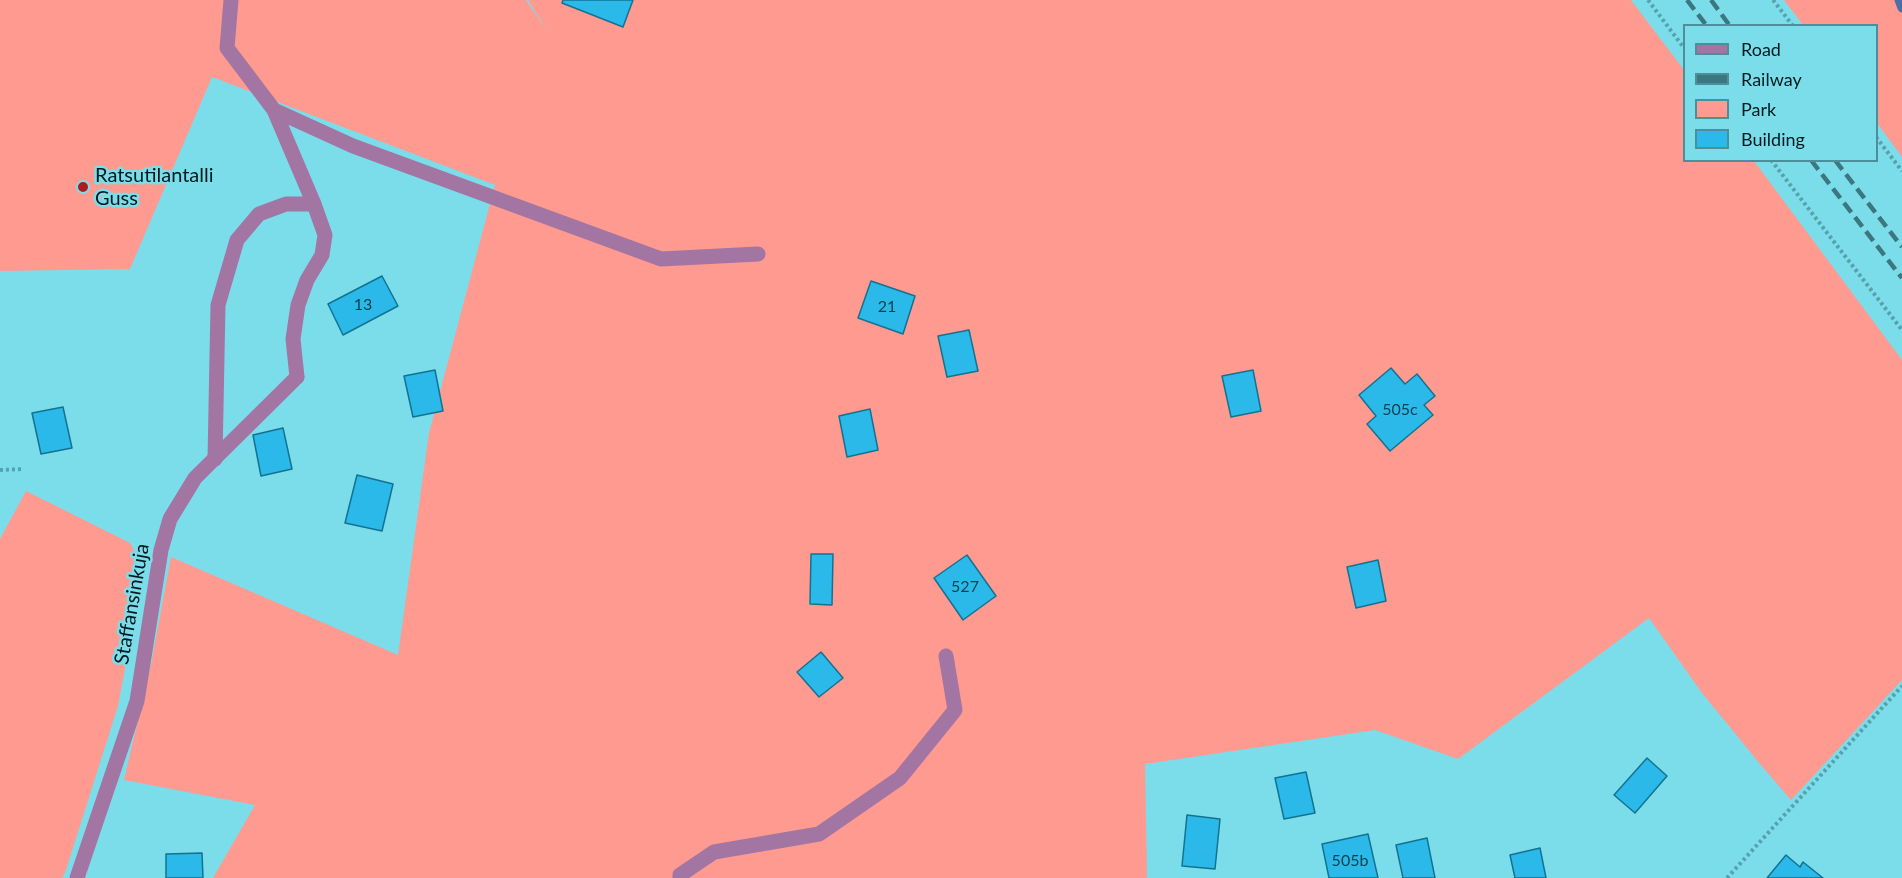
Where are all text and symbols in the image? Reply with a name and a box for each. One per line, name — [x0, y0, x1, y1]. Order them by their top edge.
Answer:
legend — [1683, 24, 1878, 162]
text: Road — [1741, 38, 1781, 60]
text: Railway — [1741, 68, 1802, 90]
text: Park — [1741, 98, 1776, 120]
text: Building — [1741, 128, 1805, 150]
place label: Ratsutilantalli Guss — [95, 164, 214, 211]
marker: Ratsutilantalli Guss — [76, 180, 90, 194]
house number: 13 — [354, 295, 372, 315]
house number: 21 — [878, 297, 896, 317]
house number: 505c — [1382, 400, 1418, 420]
street label: Staffansinkuja — [110, 542, 154, 666]
house number: 527 — [951, 577, 979, 597]
house number: 505b — [1332, 851, 1368, 871]

